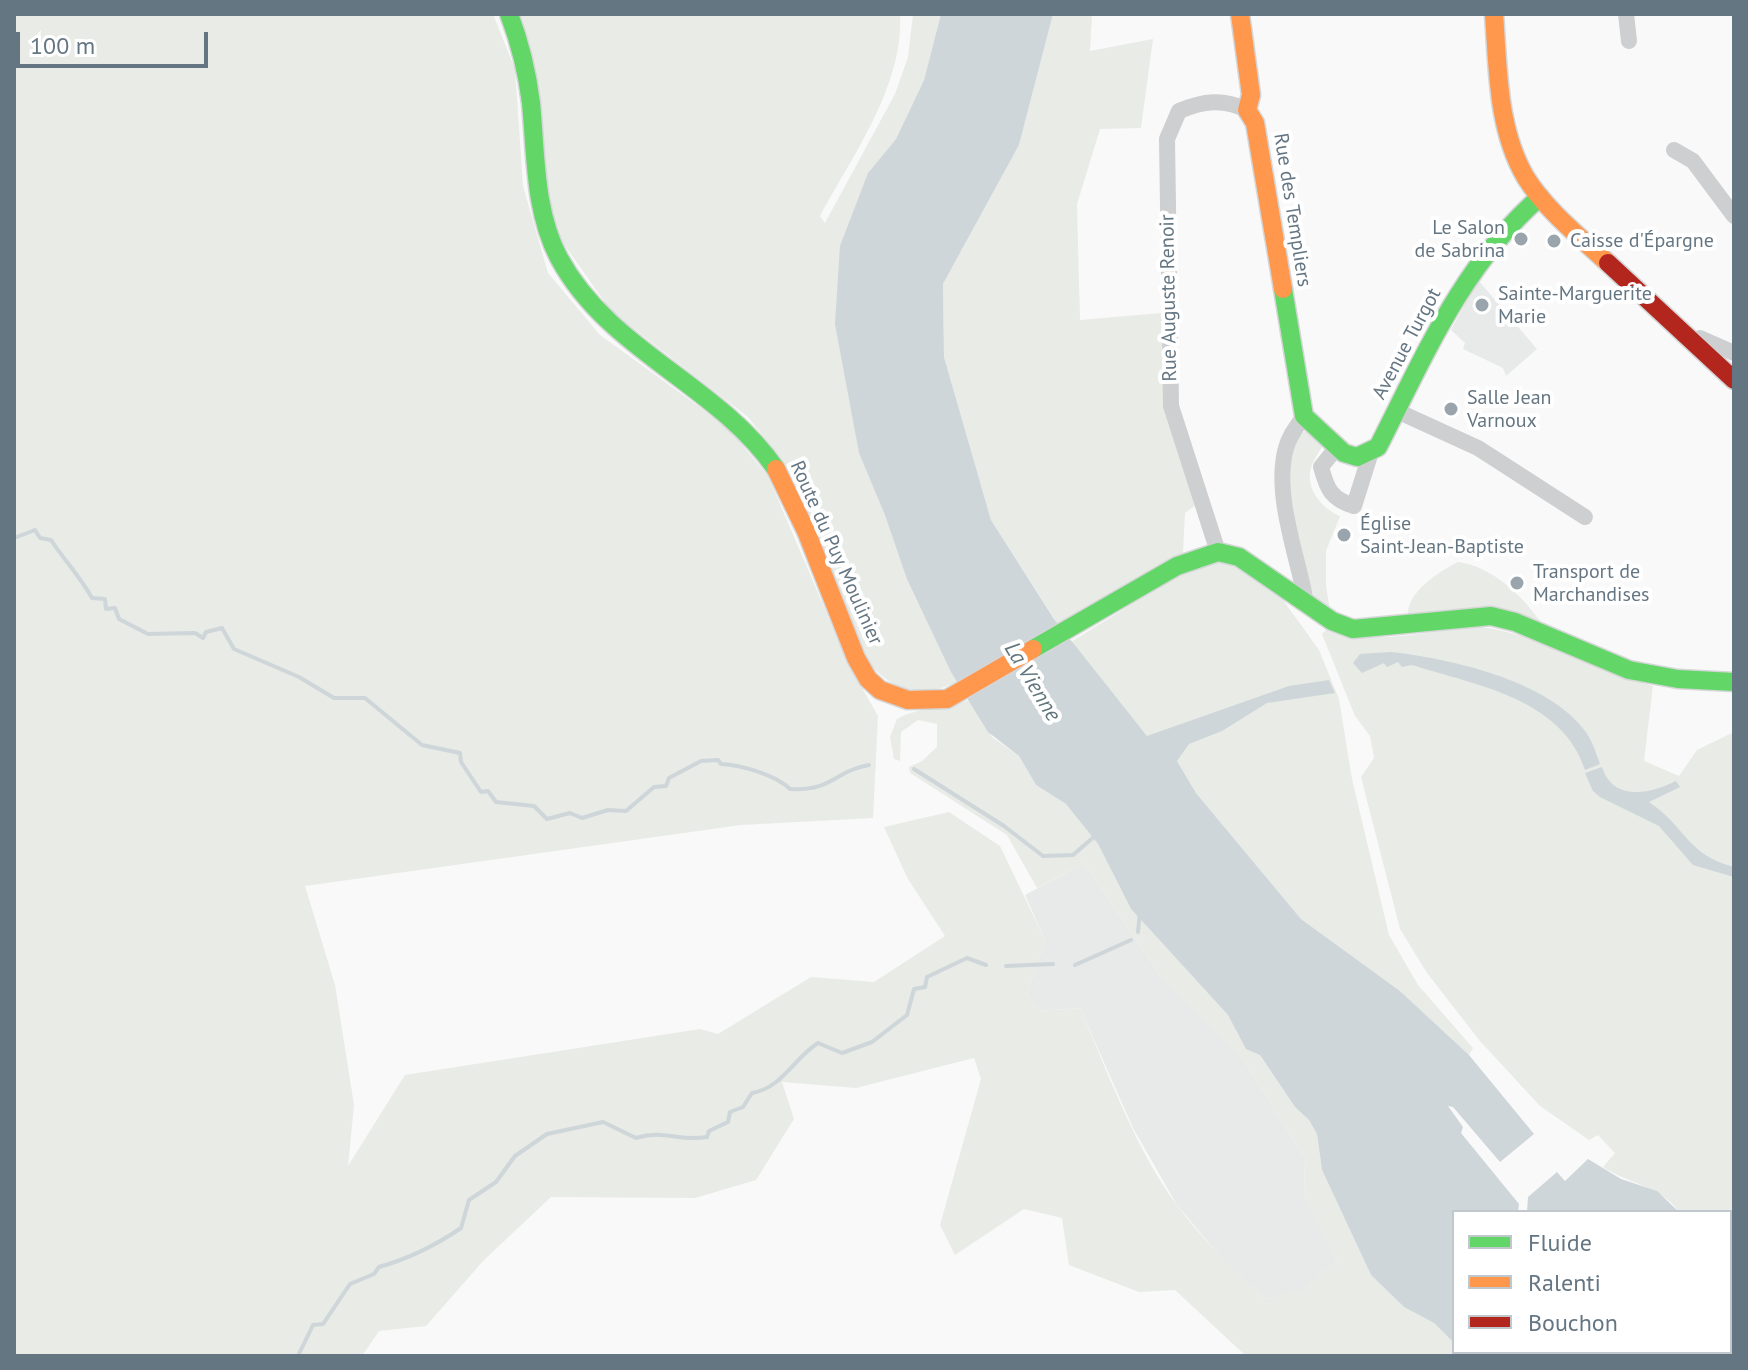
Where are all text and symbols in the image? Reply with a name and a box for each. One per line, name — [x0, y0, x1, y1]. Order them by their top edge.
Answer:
scale bar — [20, 16, 212, 66]
text: 100 m — [30, 30, 95, 61]
street label: Rue des Templiers — [1268, 132, 1316, 288]
street label: Rue Auguste Renoir — [1156, 214, 1182, 382]
place label: Le Salon de Sabrina — [1414, 216, 1505, 263]
place label: Caisse d'Épargne — [1570, 229, 1714, 253]
marker: Le Salon de Sabrina — [1512, 230, 1530, 248]
marker: Caisse d'Épargne — [1545, 232, 1563, 250]
place label: Sainte-Marguerite Marie — [1498, 282, 1652, 329]
street label: Avenue Turgot — [1368, 284, 1446, 404]
marker: Sainte-Marguerite Marie — [1473, 296, 1491, 314]
place label: Salle Jean Varnoux — [1467, 386, 1552, 433]
marker: Salle Jean Varnoux — [1442, 400, 1460, 418]
street label: Route du Puy Moulinier — [785, 457, 887, 649]
place label: Église Saint-Jean-Baptiste — [1360, 512, 1524, 559]
marker: Église Saint-Jean-Baptiste — [1335, 526, 1353, 544]
place label: Transport de Marchandises — [1533, 560, 1649, 607]
marker: Transport de Marchandises — [1508, 574, 1526, 592]
water label: La Vienne — [998, 638, 1066, 726]
legend — [1452, 1210, 1732, 1354]
text: Fluide — [1528, 1227, 1592, 1258]
text: Ralenti — [1528, 1267, 1601, 1298]
text: Bouchon — [1528, 1307, 1618, 1338]

